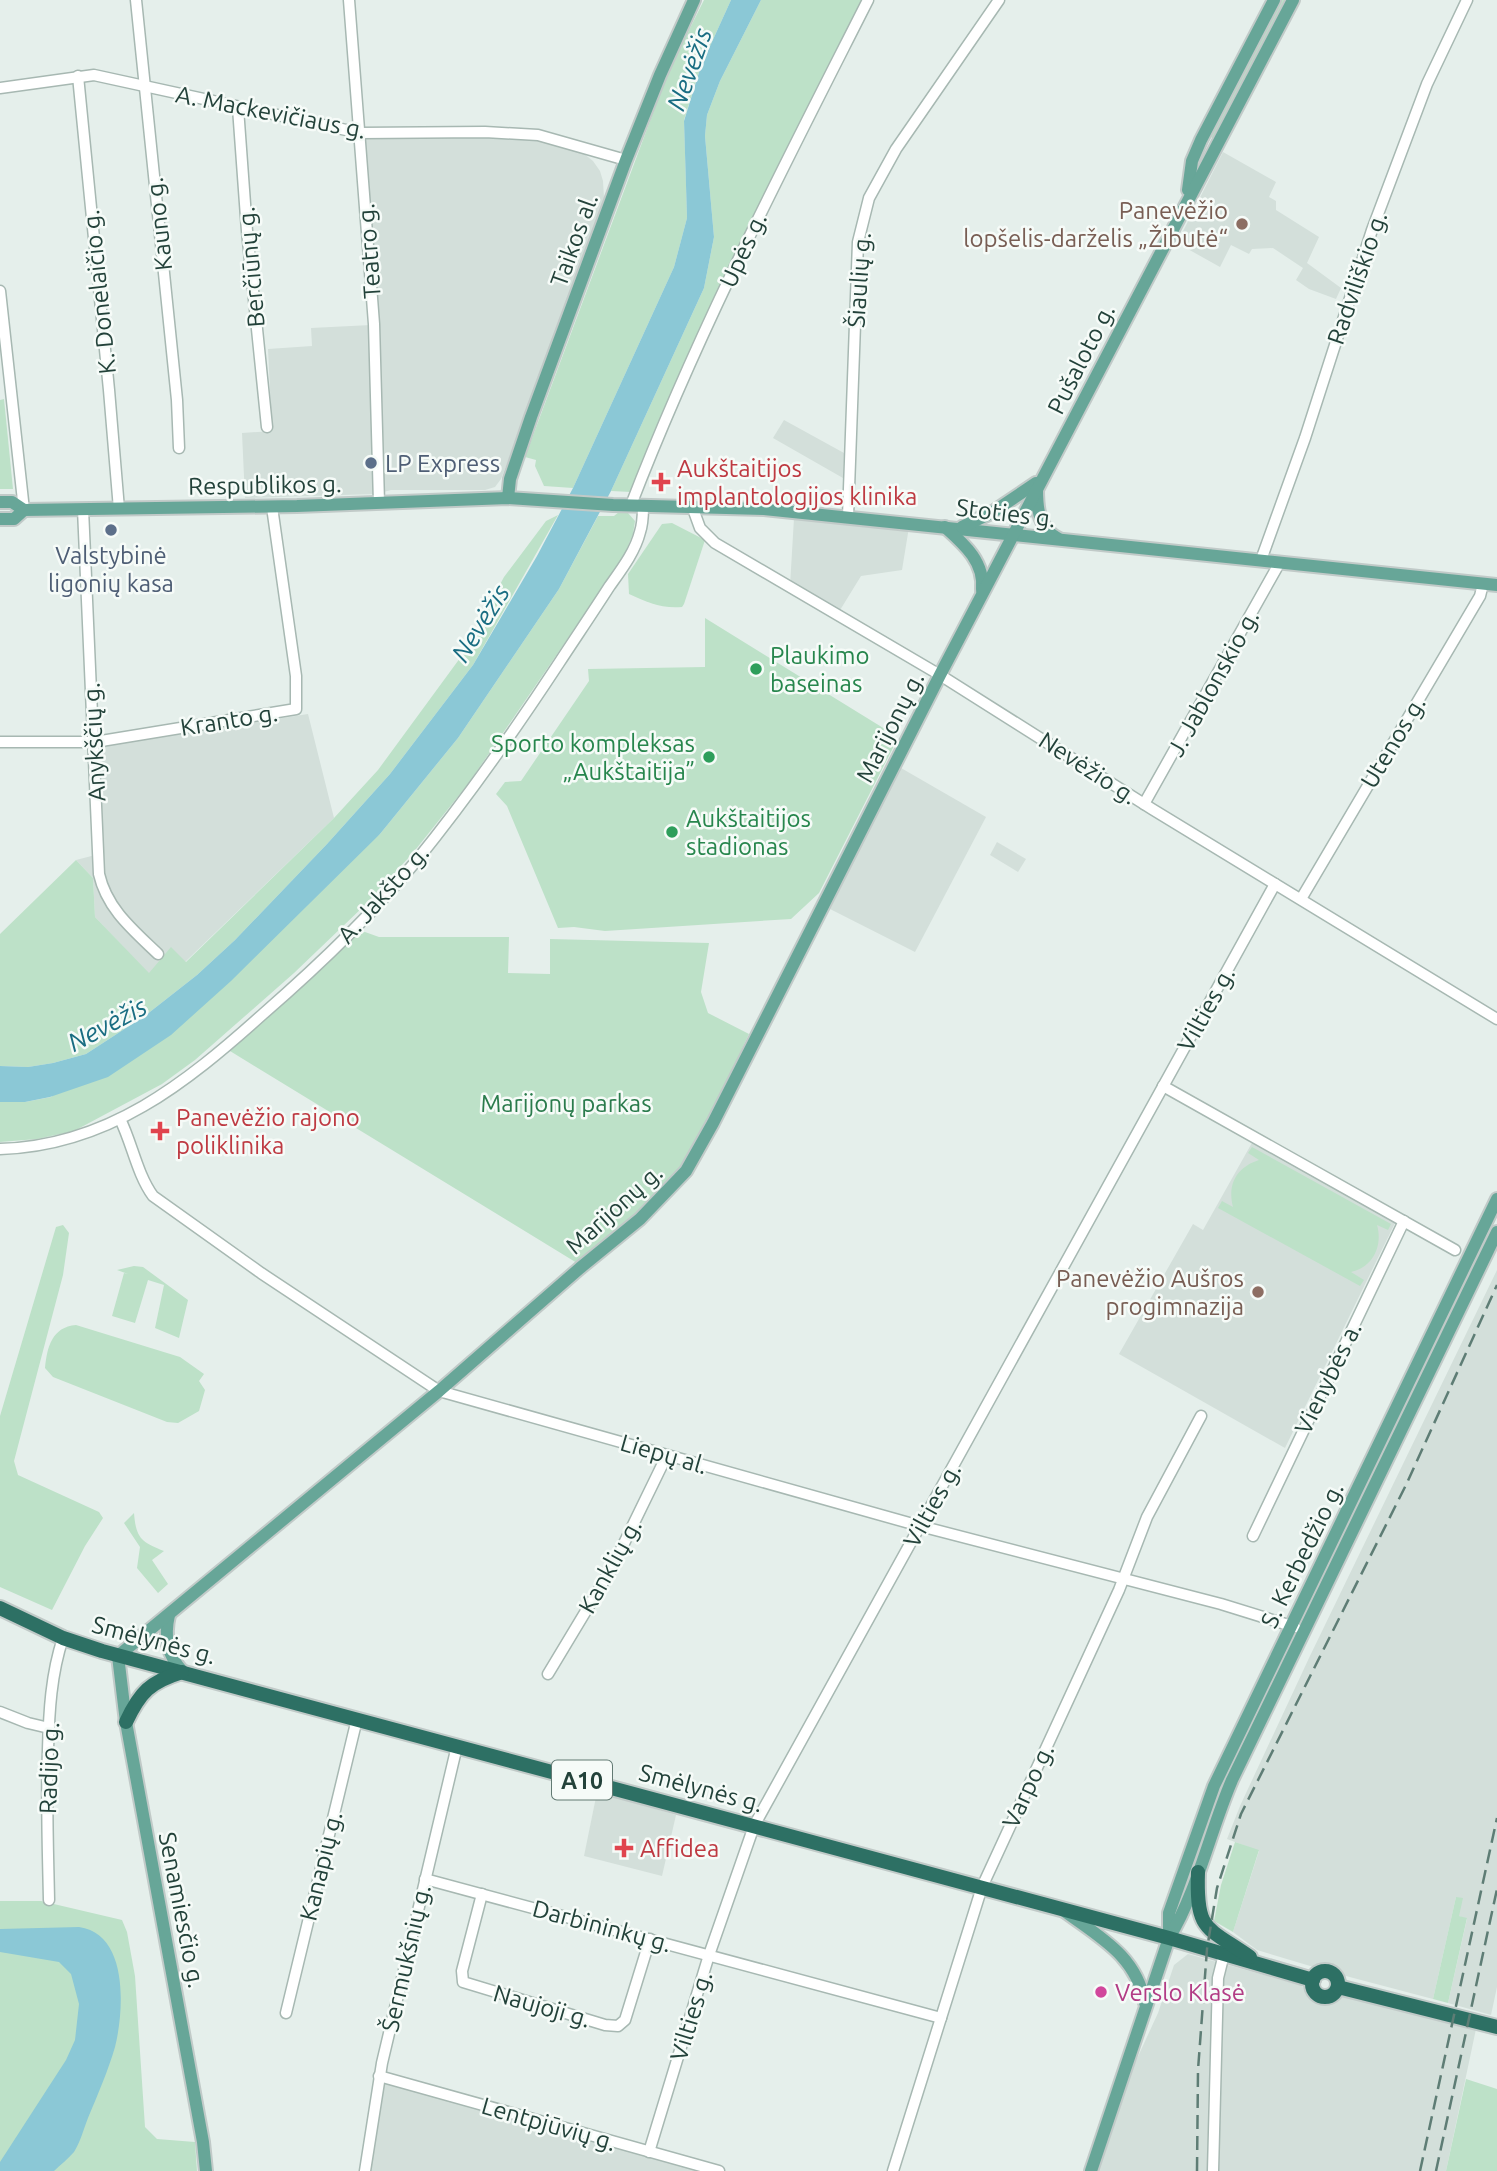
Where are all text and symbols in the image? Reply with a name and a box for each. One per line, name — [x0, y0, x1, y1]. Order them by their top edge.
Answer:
water label: Nevėžis — [661, 24, 717, 114]
street label: A. Mackevičiaus g. — [174, 80, 368, 144]
street label: Kauno g. — [141, 176, 177, 272]
street label: Taikos al. — [545, 190, 603, 290]
place label: Panevėžio lopšelis-darželis „Žibutė“ — [963, 197, 1228, 252]
street label: Teatro g. — [352, 202, 386, 300]
street label: Berčiūnų g. — [232, 206, 270, 328]
street label: K. Donelaičio g. — [77, 208, 121, 376]
street label: Upės g. — [714, 208, 772, 292]
street label: Radviliškio g. — [1322, 208, 1392, 348]
marker: Panevėžio lopšelis-darželis „Žibutė“ — [1234, 216, 1250, 232]
street label: Šiaulių g. — [841, 231, 876, 329]
street label: Pušaloto g. — [1042, 300, 1120, 418]
place label: LP Express — [385, 450, 500, 477]
marker: LP Express — [363, 455, 379, 471]
place label: Aukštaitijos implantologijos klinika — [677, 455, 917, 510]
street label: Respublikos g. — [188, 470, 342, 500]
marker: Aukštaitijos implantologijos klinika — [651, 472, 671, 492]
street label: Stoties g. — [955, 493, 1057, 533]
marker: Valstybinė ligonių kasa — [103, 522, 119, 538]
place label: Valstybinė ligonių kasa — [48, 542, 174, 597]
water label: Nevėžis — [445, 579, 515, 667]
street label: J. Jablonskio g. — [1162, 605, 1264, 761]
place label: Plaukimo baseinas — [770, 642, 869, 697]
marker: Plaukimo baseinas — [748, 661, 764, 677]
street label: Marijonų g. — [851, 667, 929, 787]
street label: Anykščių g. — [77, 682, 111, 802]
street label: Utenos g. — [1355, 691, 1431, 793]
street label: Kranto g. — [178, 699, 280, 741]
street label: Nevėžio g. — [1034, 726, 1142, 810]
place label: Sporto kompleksas „Aukštaitija” — [491, 730, 695, 785]
marker: Sporto kompleksas „Aukštaitija” — [701, 749, 717, 765]
place label: Aukštaitijos stadionas — [686, 805, 811, 860]
marker: Aukštaitijos stadionas — [664, 824, 680, 840]
street label: A. Jakšto g. — [332, 839, 434, 949]
street label: Vilties g. — [1172, 962, 1240, 1056]
water label: Nevėžis — [62, 991, 152, 1057]
park label: Marijonų parkas — [480, 1090, 652, 1117]
place label: Panevėžio rajono poliklinika — [176, 1104, 360, 1159]
marker: Panevėžio rajono poliklinika — [150, 1121, 170, 1141]
street label: Marijonų g. — [560, 1159, 668, 1259]
place label: Panevėžio Aušros progimnazija — [1056, 1265, 1244, 1320]
marker: Panevėžio Aušros progimnazija — [1250, 1284, 1266, 1300]
street label: Vienybės a. — [1289, 1317, 1367, 1439]
street label: Liepų al. — [617, 1429, 711, 1479]
street label: Vilties g. — [898, 1458, 966, 1552]
street label: S. Kerbedžio g. — [1255, 1478, 1349, 1632]
street label: Kanklių g. — [573, 1514, 647, 1618]
street label: Smėlynės g. — [89, 1611, 219, 1669]
street label: Radijo g. — [34, 1721, 64, 1815]
street label: Varpo g. — [997, 1740, 1059, 1832]
street label: Smėlynės g. — [636, 1759, 766, 1817]
road number: A10 — [552, 1760, 612, 1800]
street label: Kanapių g. — [294, 1809, 348, 1923]
street label: Senamiesčio g. — [154, 1830, 210, 1990]
place label: Affidea — [640, 1835, 719, 1862]
marker: Affidea — [614, 1838, 634, 1858]
street label: Šermukšnių g. — [375, 1882, 436, 2034]
street label: Darbininkų g. — [530, 1895, 674, 1957]
street label: Vilties g. — [665, 1968, 717, 2064]
street label: Naujoji g. — [490, 1979, 594, 2033]
place label: Verslo Klasė — [1115, 1979, 1245, 2006]
marker: Verslo Klasė — [1093, 1984, 1109, 2000]
street label: Lentpjūvių g. — [479, 2092, 619, 2156]

